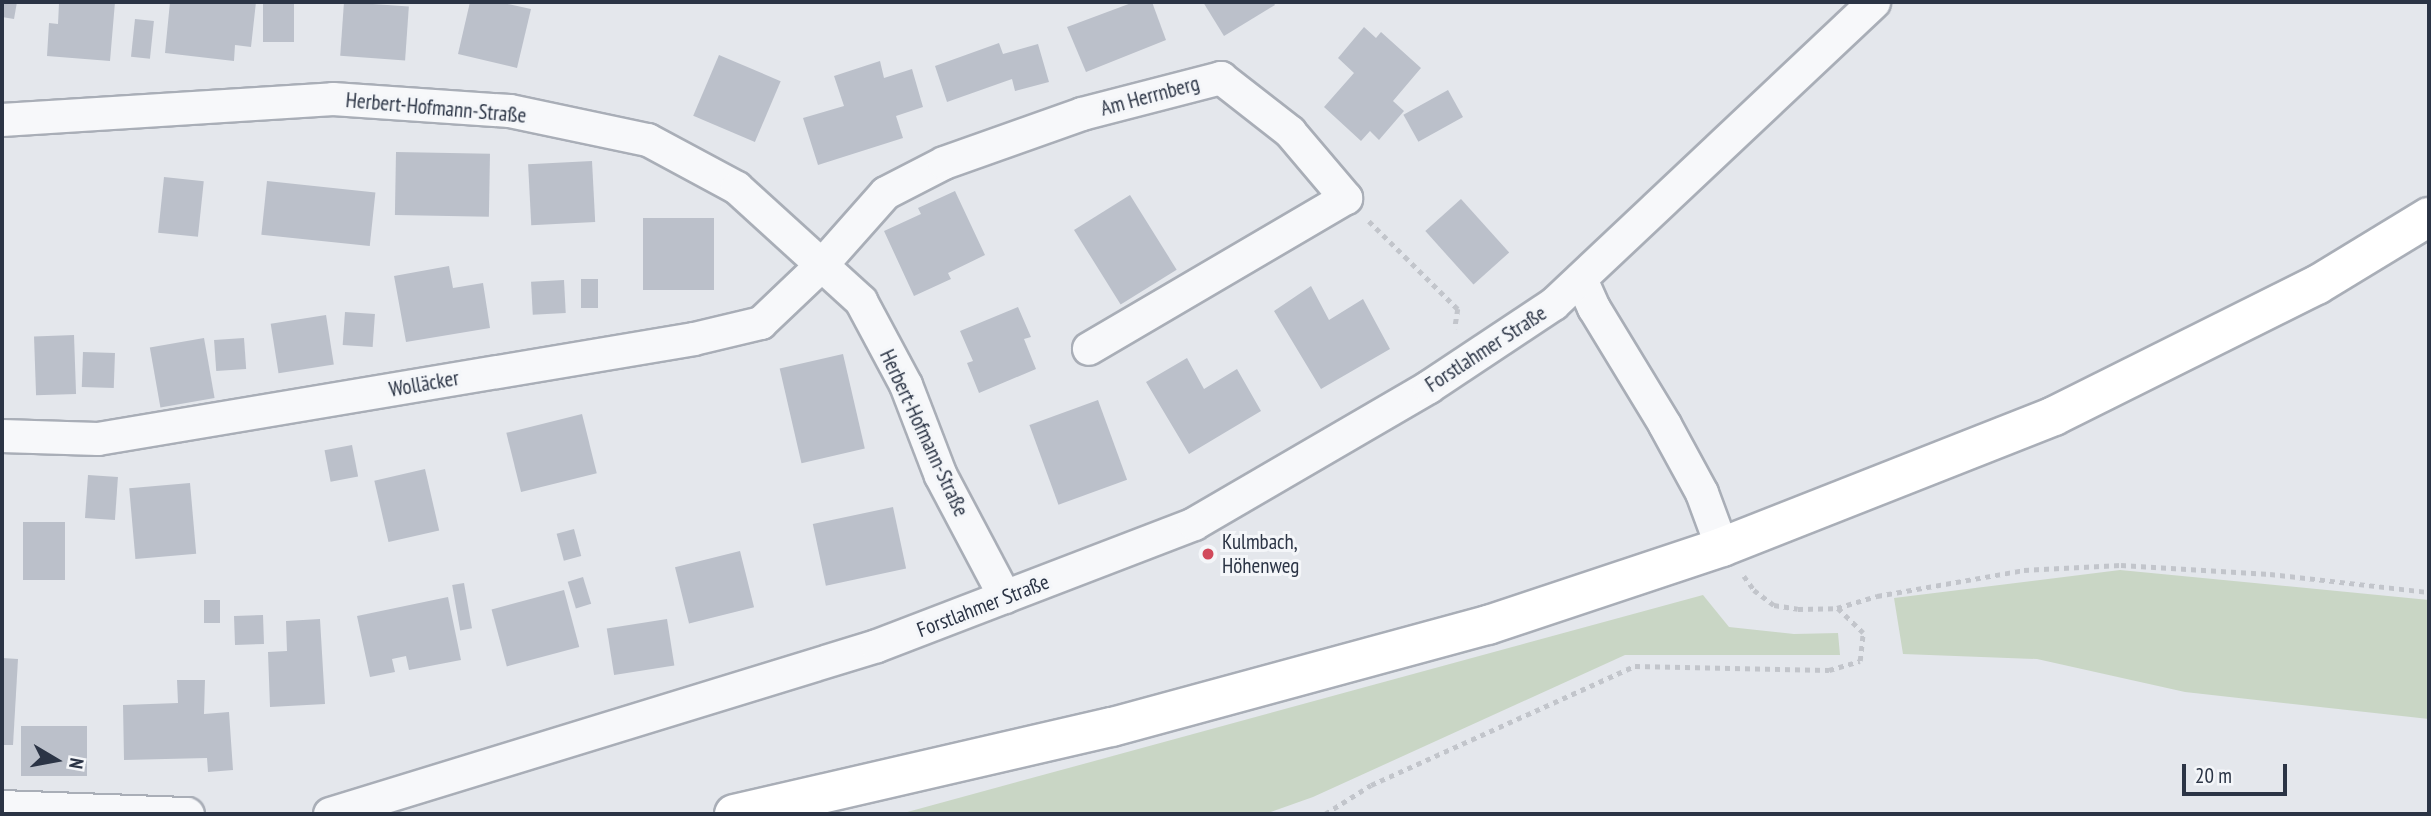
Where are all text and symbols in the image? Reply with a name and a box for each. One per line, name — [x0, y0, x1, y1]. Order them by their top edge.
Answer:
street label: Am Herrnberg — [1098, 71, 1202, 121]
street label: Herbert-Hofmann-Straße — [345, 88, 527, 128]
street label: Forstlahmer Straße — [1421, 301, 1551, 397]
street label: Herbert-Hofmann-Straße — [874, 346, 974, 520]
street label: Wolläcker — [387, 365, 461, 403]
place label: Kulmbach, Höhenweg — [1222, 529, 1299, 579]
marker: Kulmbach, Höhenweg — [1200, 546, 1216, 562]
street label: Forstlahmer Straße — [913, 569, 1053, 643]
north arrow — [21, 725, 91, 795]
scale bar — [2186, 750, 2291, 794]
text: N — [64, 757, 89, 771]
text: 20 m — [2195, 762, 2232, 789]

